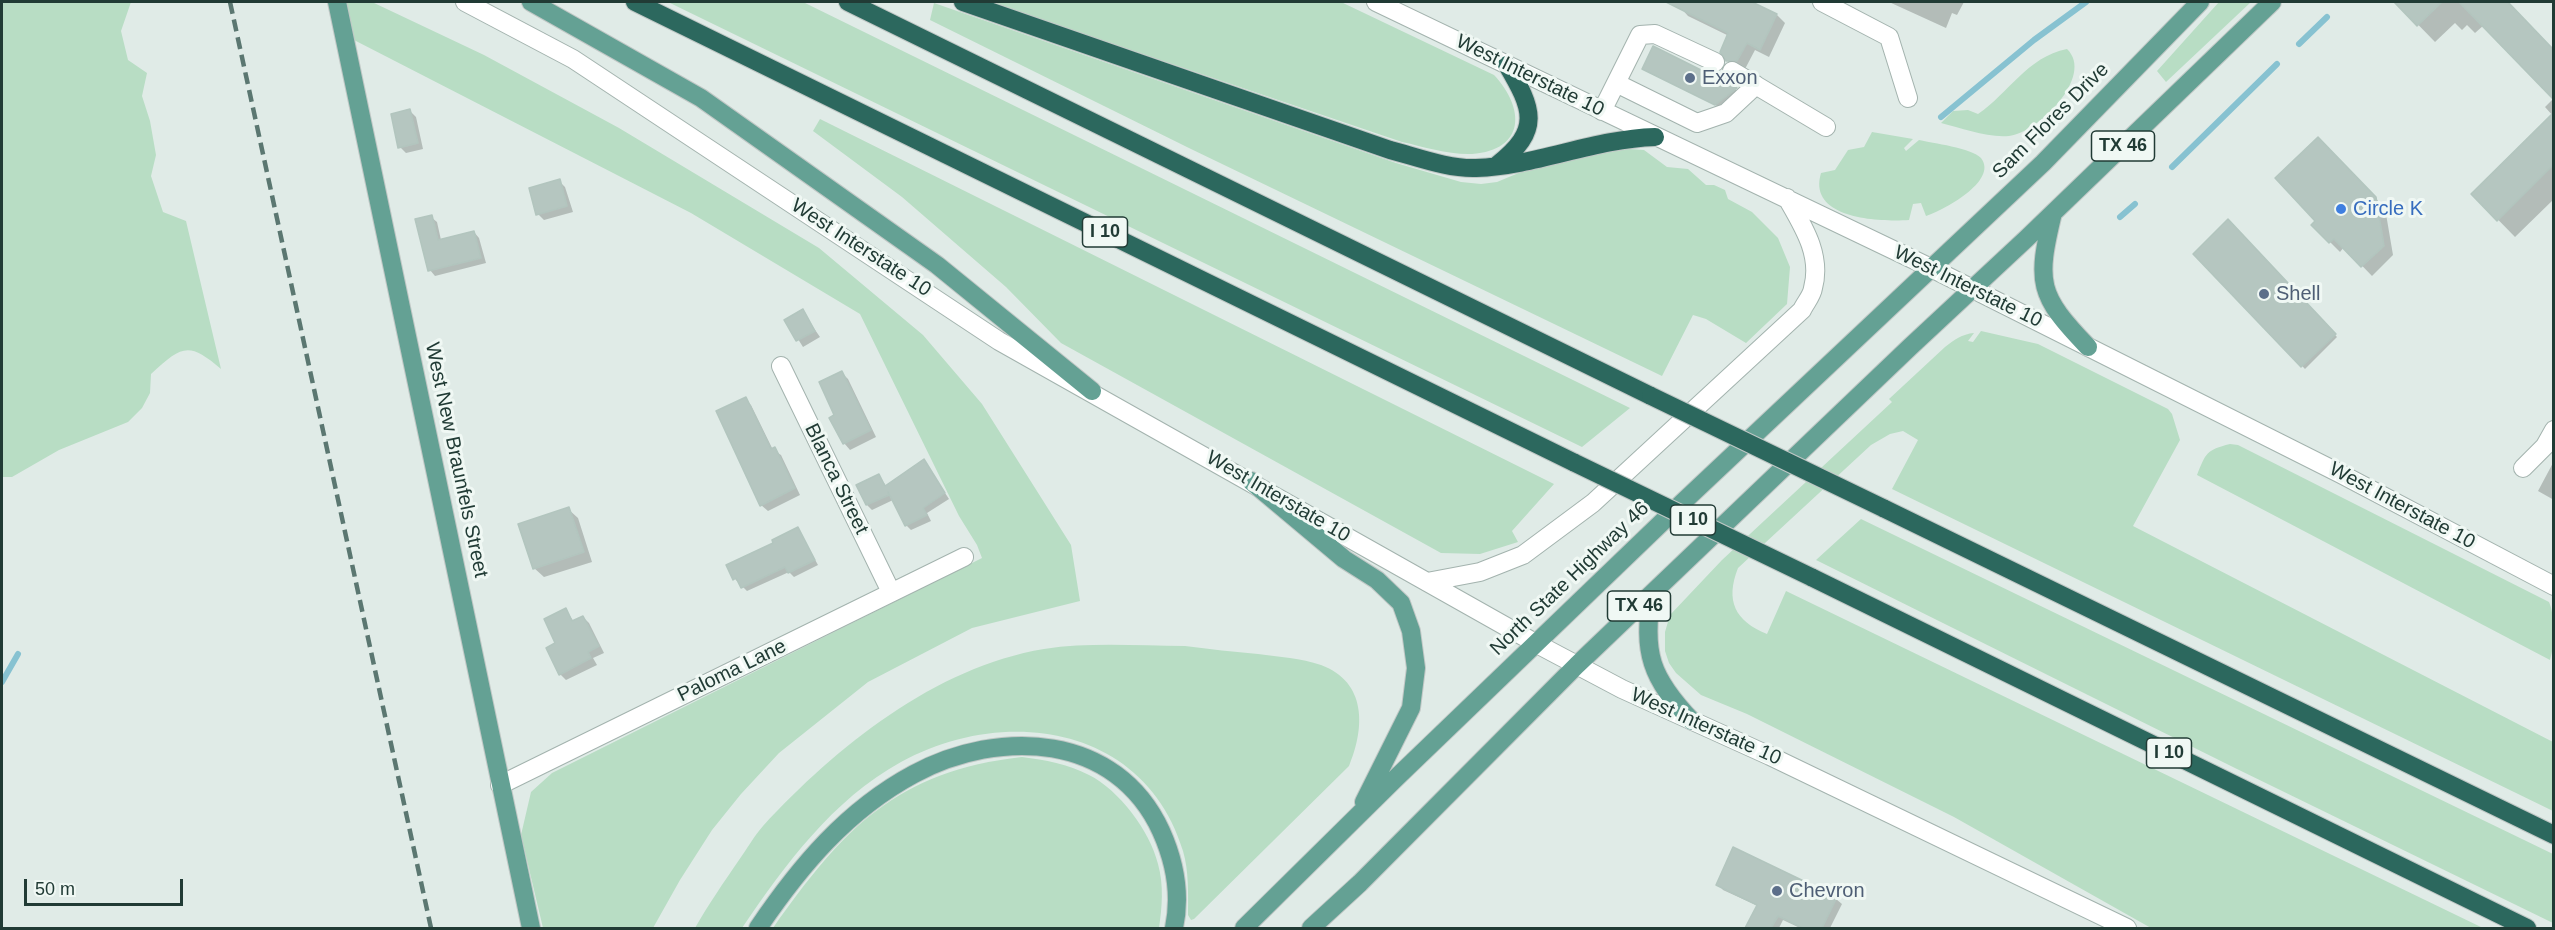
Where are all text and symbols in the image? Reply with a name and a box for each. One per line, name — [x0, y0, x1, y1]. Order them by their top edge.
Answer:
street label: West Interstate 10 — [1452, 30, 1608, 122]
street label: Sam Flores Drive — [1988, 58, 2114, 184]
place label: Exxon — [1702, 66, 1758, 90]
marker: Exxon — [1683, 71, 1697, 85]
road number: TX 46 — [2092, 131, 2154, 161]
street label: West Interstate 10 — [787, 194, 935, 302]
place label: Circle K — [2353, 197, 2423, 221]
marker: Circle K — [2334, 202, 2348, 216]
road number: I 10 — [1082, 217, 1128, 247]
street label: West Interstate 10 — [1890, 241, 2046, 333]
place label: Shell — [2276, 282, 2320, 306]
marker: Shell — [2257, 287, 2271, 301]
street label: West New Braunfels Street — [419, 340, 493, 580]
street label: Blanca Street — [799, 420, 873, 538]
street label: West Interstate 10 — [1202, 446, 1354, 548]
street label: West Interstate 10 — [2325, 457, 2479, 555]
street label: North State Highway 46 — [1486, 497, 1654, 661]
road number: I 10 — [1670, 505, 1716, 535]
road number: TX 46 — [1608, 591, 1670, 621]
street label: Paloma Lane — [674, 634, 790, 708]
street label: West Interstate 10 — [1627, 683, 1785, 771]
road number: I 10 — [2146, 738, 2192, 768]
scale bar — [27, 867, 186, 905]
text: 50 m — [35, 879, 75, 899]
place label: Chevron — [1789, 879, 1865, 903]
marker: Chevron — [1770, 884, 1784, 898]

